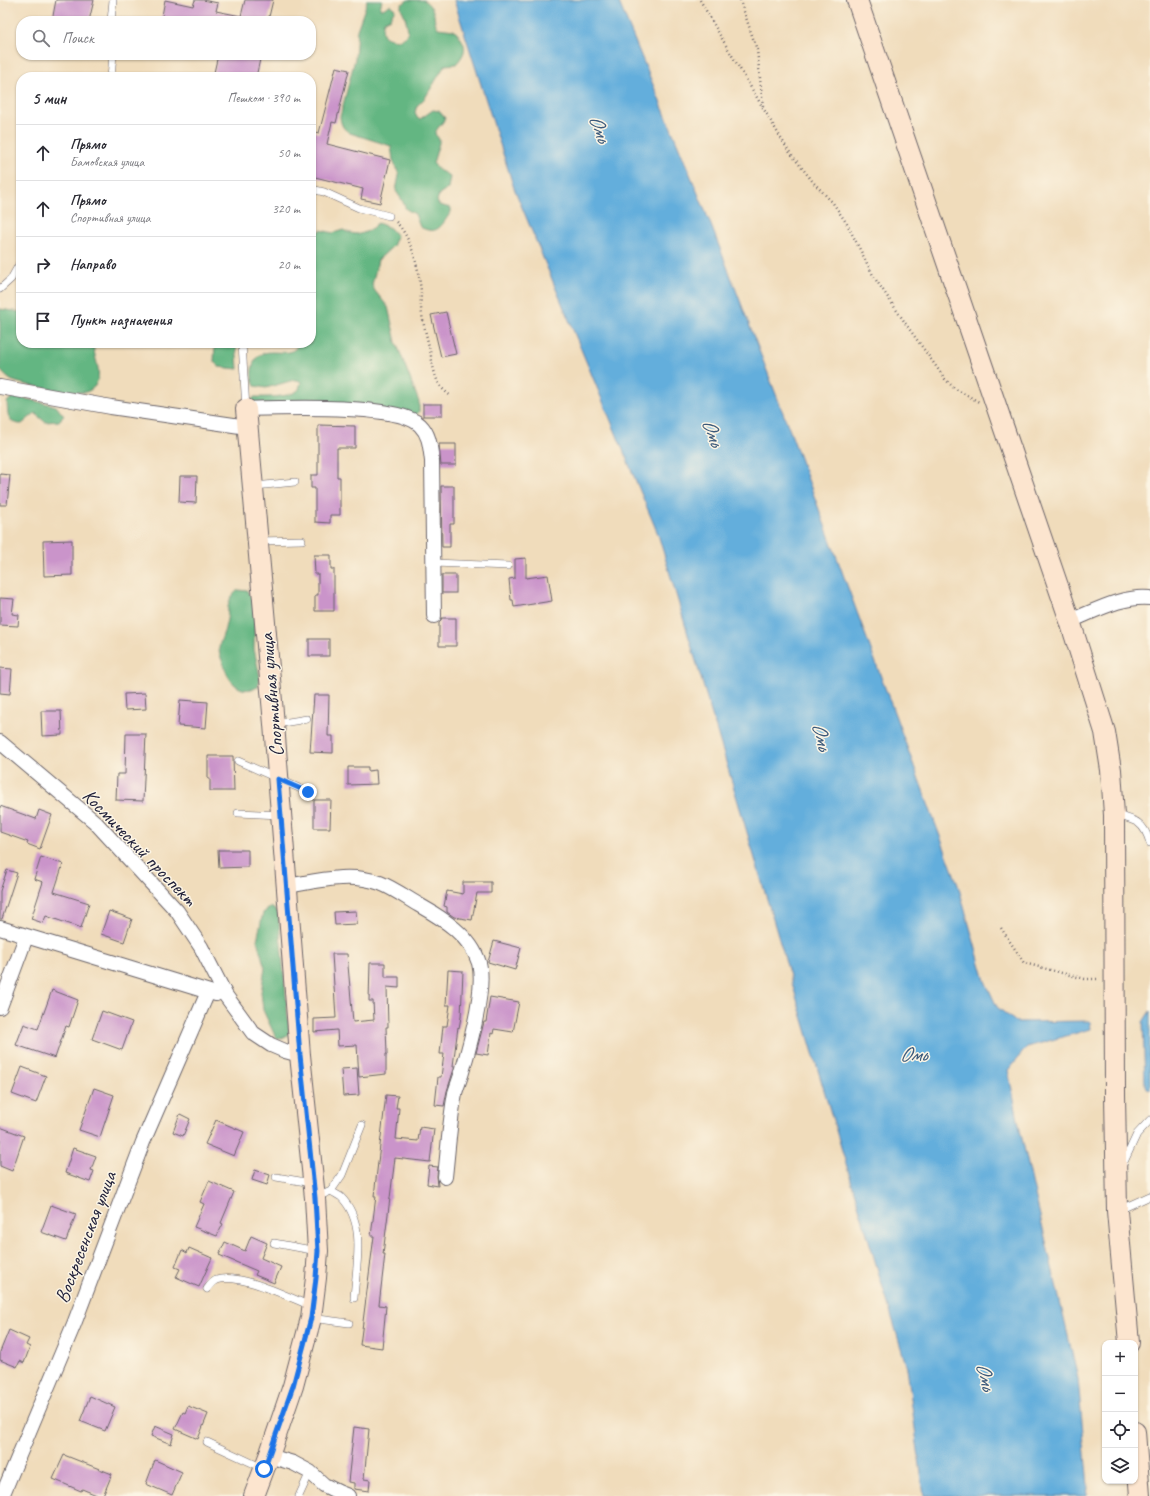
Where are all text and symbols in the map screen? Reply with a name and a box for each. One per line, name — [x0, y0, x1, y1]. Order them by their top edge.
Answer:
search box — [16, 16, 316, 60]
icon: search — [30, 27, 52, 49]
text: Поиск — [62, 29, 94, 48]
text: 5 мин — [32, 88, 66, 109]
text: Пешком · 390 m — [227, 90, 300, 106]
water label: Омь — [583, 111, 618, 148]
text: Прямо — [70, 135, 106, 154]
icon: ahead — [32, 142, 54, 164]
text: 50 m — [278, 145, 300, 161]
text: Бамовская улица — [70, 154, 144, 170]
text: Прямо — [70, 191, 106, 210]
icon: ahead — [32, 198, 54, 220]
text: 320 m — [272, 201, 300, 217]
text: Спортивная улица — [70, 210, 150, 226]
icon: right — [32, 254, 54, 276]
text: Направо — [70, 255, 116, 274]
text: 20 m — [278, 257, 300, 273]
icon: arrive — [32, 310, 54, 332]
text: Пункт назначения — [70, 311, 172, 330]
water label: Омь — [696, 415, 731, 452]
street label: Спортивная улица — [254, 631, 289, 758]
water label: Омь — [806, 720, 839, 756]
street label: Космический проспект — [77, 783, 203, 912]
route end — [299, 783, 317, 801]
water label: Омь — [899, 1041, 930, 1067]
street label: Воскресенская улица — [49, 1166, 123, 1306]
map controls — [1102, 1340, 1138, 1484]
button: + — [1102, 1340, 1138, 1376]
water label: Омь — [970, 1360, 1003, 1396]
button: − — [1102, 1376, 1138, 1412]
button: locate — [1102, 1412, 1138, 1448]
button: layers — [1102, 1448, 1138, 1484]
route start — [255, 1460, 273, 1478]

